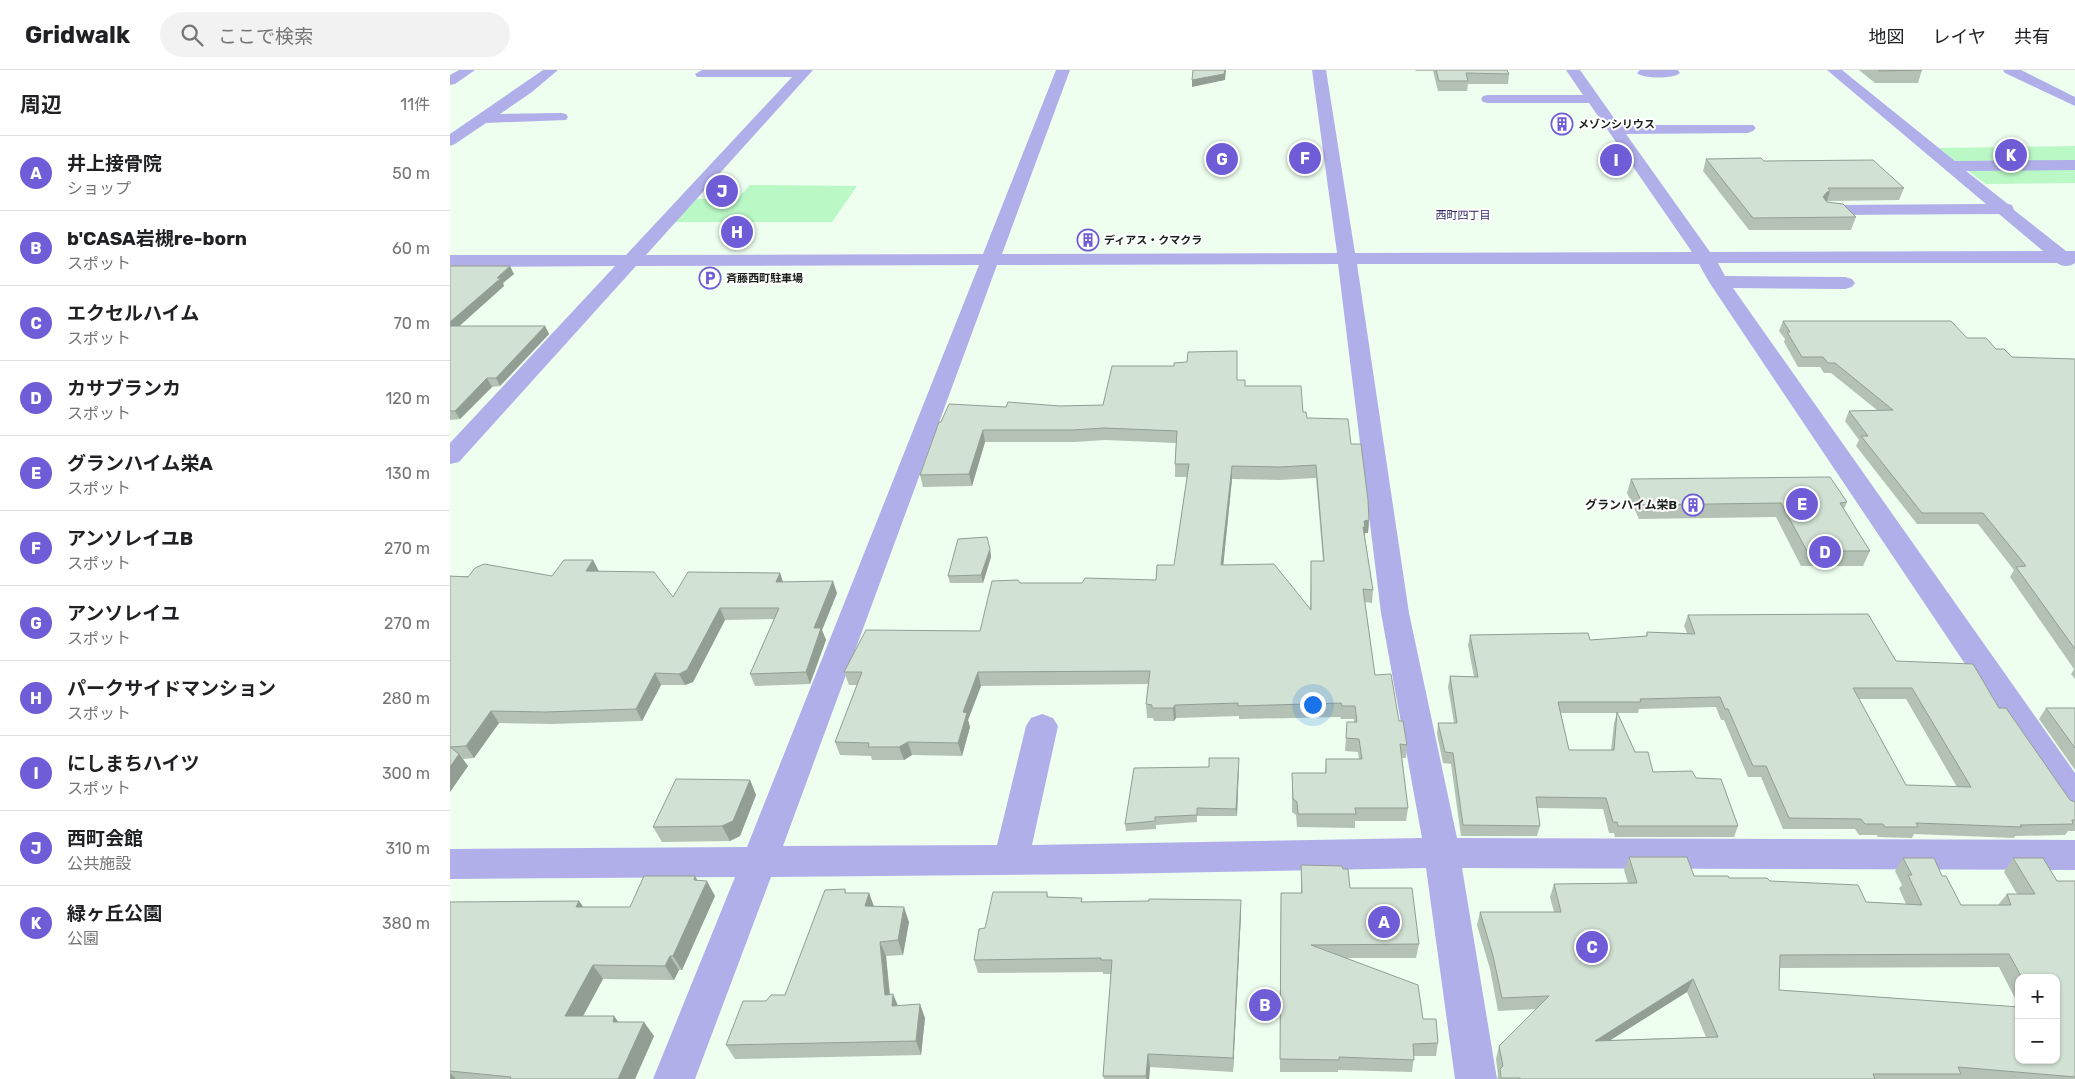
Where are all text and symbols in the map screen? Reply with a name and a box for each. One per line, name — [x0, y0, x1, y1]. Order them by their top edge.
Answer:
search box — [160, 12, 510, 57]
text: Gridwalk — [25, 21, 130, 49]
icon: search — [178, 21, 206, 49]
text: ここで検索 — [218, 25, 313, 48]
text: 地図 — [1869, 26, 1905, 48]
text: レイヤ — [1933, 26, 1986, 48]
text: 共有 — [2014, 26, 2050, 48]
text: 周辺 — [20, 92, 62, 117]
text: 11件 — [400, 95, 430, 114]
building icon: メゾンシリウス — [1550, 112, 1574, 136]
place label: メゾンシリウス — [1578, 118, 1655, 131]
pin: K — [1995, 136, 2027, 174]
pin: F — [1289, 139, 1321, 177]
pin: G — [1206, 140, 1238, 178]
pin: I — [1600, 141, 1632, 179]
text: 井上接骨院 — [67, 152, 162, 175]
text: A — [30, 164, 42, 183]
text: 50 m — [392, 164, 430, 183]
pin: J — [706, 172, 738, 210]
text: ショップ — [67, 179, 131, 198]
district label: 西町四丁目 — [1436, 209, 1491, 222]
pin: H — [721, 213, 753, 251]
text: b'CASA岩槻re-born — [67, 227, 247, 250]
building icon: ディアス・クマクラ — [1076, 228, 1100, 252]
place label: ディアス・クマクラ — [1104, 234, 1202, 247]
text: B — [30, 239, 42, 258]
text: 60 m — [392, 239, 430, 258]
text: スポット — [67, 254, 131, 273]
parking icon: 斉藤西町駐車場 — [698, 266, 722, 290]
place label: 斉藤西町駐車場 — [726, 272, 803, 285]
text: エクセルハイム — [67, 302, 199, 325]
text: C — [30, 314, 42, 333]
text: 70 m — [393, 314, 430, 333]
text: スポット — [67, 329, 131, 348]
text: カサブランカ — [67, 377, 181, 400]
text: D — [30, 389, 42, 408]
text: 120 m — [385, 389, 430, 408]
text: スポット — [67, 404, 131, 423]
text: グランハイム栄A — [67, 452, 213, 475]
text: E — [31, 464, 41, 483]
text: 130 m — [385, 464, 430, 483]
text: スポット — [67, 479, 131, 498]
pin: E — [1786, 485, 1818, 523]
building icon: グランハイム栄B — [1681, 493, 1705, 517]
place label: グランハイム栄B — [1585, 498, 1677, 512]
text: アンソレイユB — [67, 527, 193, 550]
pin: D — [1809, 533, 1841, 571]
text: F — [31, 539, 41, 558]
text: 270 m — [384, 539, 430, 558]
text: スポット — [67, 554, 131, 573]
text: アンソレイユ — [67, 602, 180, 625]
text: G — [30, 614, 42, 633]
text: 270 m — [384, 614, 430, 633]
text: スポット — [67, 629, 131, 648]
text: パークサイドマンション — [67, 677, 276, 700]
text: H — [30, 689, 42, 708]
text: 280 m — [382, 689, 430, 708]
your location — [1300, 692, 1326, 718]
text: スポット — [67, 704, 131, 723]
text: にしまちハイツ — [67, 752, 200, 775]
text: I — [33, 764, 39, 783]
text: 300 m — [382, 764, 430, 783]
text: スポット — [67, 779, 131, 798]
text: 西町会館 — [67, 827, 143, 850]
text: J — [31, 839, 41, 858]
text: 310 m — [386, 839, 430, 858]
text: 公共施設 — [67, 854, 131, 873]
text: 緑ヶ丘公園 — [67, 902, 162, 925]
pin: A — [1368, 903, 1400, 941]
text: K — [31, 914, 41, 933]
text: 380 m — [382, 914, 430, 933]
pin: C — [1576, 928, 1608, 966]
text: 公園 — [67, 929, 99, 948]
map controls — [2015, 974, 2060, 1064]
button: + — [2015, 974, 2060, 1019]
pin: B — [1249, 986, 1281, 1024]
button: − — [2015, 1019, 2060, 1064]

